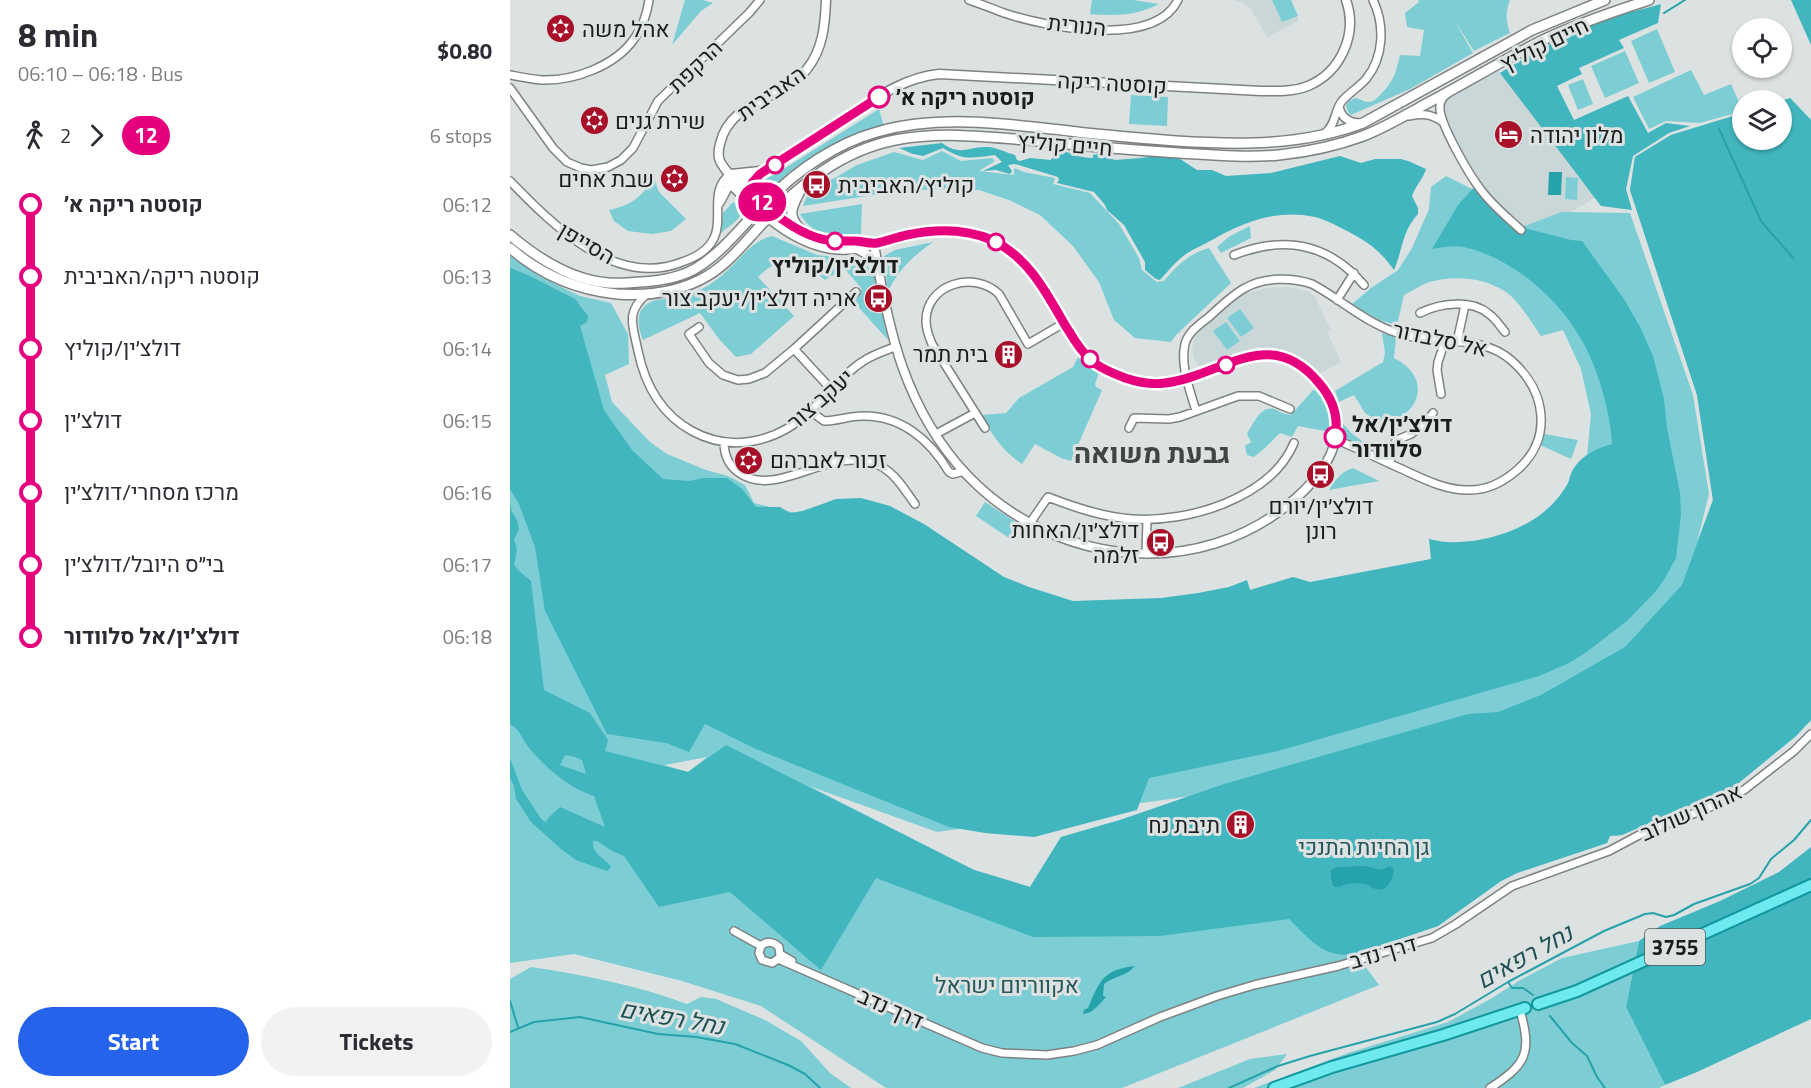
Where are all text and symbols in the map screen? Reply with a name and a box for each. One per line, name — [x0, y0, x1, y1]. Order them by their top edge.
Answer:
street label: הנורית — [1046, 5, 1108, 45]
street label: חיים קוליץ — [1494, 8, 1594, 80]
text: 8 min — [18, 10, 98, 60]
place label: אהל משה — [582, 12, 670, 46]
synagogue icon: אהל משה — [545, 13, 577, 45]
map controls — [1732, 18, 1792, 150]
button: locate — [1732, 18, 1792, 78]
street label: הרקפת — [660, 31, 730, 101]
text: $0.80 — [437, 34, 492, 68]
street label: האביבית — [730, 57, 812, 129]
text: 06:10 – 06:18 · Bus — [18, 58, 183, 89]
street label: קוסטה ריקה — [1056, 63, 1168, 103]
place label: קוסטה ריקה א׳ — [896, 80, 1035, 114]
marker: קוסטה ריקה א׳ — [868, 86, 890, 108]
button: layers — [1732, 90, 1792, 150]
place label: שירת גנים — [615, 104, 706, 138]
synagogue icon: שירת גנים — [578, 105, 610, 137]
place label: מלון יהודה — [1530, 118, 1623, 152]
icon: walk — [18, 119, 51, 152]
icon: forward — [80, 119, 113, 152]
text: 12 — [134, 119, 158, 151]
hotel icon: מלון יהודה — [1493, 119, 1525, 151]
text: 2 — [60, 120, 71, 151]
text: 6 stops — [430, 120, 492, 151]
street label: חיים קוליץ — [1016, 123, 1114, 165]
unlabelled marker — [766, 156, 784, 174]
place label: שבת אחים — [558, 162, 654, 196]
synagogue icon: שבת אחים — [659, 163, 691, 195]
place label: קוליץ/האביבית — [838, 168, 974, 202]
bus stop icon: קוליץ/האביבית — [801, 169, 833, 201]
line badge: 12 — [735, 182, 789, 222]
text: 12 — [750, 186, 774, 218]
text: קוסטה ריקה א׳ — [64, 187, 203, 221]
text: 06:12 — [443, 189, 492, 220]
street label: הסייפן — [552, 213, 622, 273]
marker: דולצ׳ין/קוליץ — [826, 232, 844, 250]
unlabelled marker — [987, 233, 1005, 251]
place label: דולצ׳ין/קוליץ — [771, 248, 899, 282]
text: קוסטה ריקה/האביבית — [64, 259, 260, 293]
text: 06:13 — [443, 261, 492, 292]
place label: אריה דולצ׳ין/יעקב צור — [662, 281, 857, 315]
bus stop icon: אריה דולצ׳ין/יעקב צור — [862, 282, 894, 314]
street label: אל סלבדור — [1390, 312, 1490, 366]
text: דולצ׳ין/קוליץ — [64, 331, 181, 365]
text: 06:14 — [443, 333, 492, 364]
place label: בית תמר — [913, 337, 988, 371]
building icon: בית תמר — [993, 338, 1025, 370]
unlabelled marker — [1081, 350, 1099, 368]
unlabelled marker — [1217, 356, 1235, 374]
street label: יעקב צור — [779, 360, 861, 438]
text: דולצ׳ין — [64, 403, 122, 437]
text: 06:15 — [443, 405, 492, 436]
place label: דולצ׳ין/אל סלוודור — [1352, 407, 1452, 466]
marker: דולצ׳ין/אל סלוודור — [1324, 426, 1346, 448]
district label: גבעת משואה — [1074, 431, 1230, 474]
place label: זכור לאברהם — [770, 443, 886, 477]
synagogue icon: זכור לאברהם — [733, 444, 765, 476]
bus stop icon: דולצ׳ין/יורם רונן — [1305, 458, 1337, 490]
text: מרכז מסחרי/דולצ׳ין — [64, 475, 239, 509]
text: 06:16 — [443, 477, 492, 508]
place label: דולצ׳ין/יורם רונן — [1269, 489, 1373, 548]
place label: דולצ׳ין/האחות זלמה — [1011, 513, 1139, 572]
bus stop icon: דולצ׳ין/האחות זלמה — [1144, 527, 1176, 559]
text: בי״ס היובל/דולצ׳ין — [64, 547, 224, 581]
text: 06:17 — [443, 549, 492, 580]
text: דולצ׳ין/אל סלוודור — [64, 619, 240, 653]
text: 06:18 — [443, 621, 492, 652]
street label: אהרון שולוב — [1634, 774, 1748, 850]
place label: תיבת נח — [1148, 808, 1220, 842]
building icon: תיבת נח — [1225, 809, 1257, 841]
park label: גן החיות התנכי — [1299, 830, 1429, 864]
water label: נחל רפאים — [1469, 914, 1581, 997]
street label: דרך נדב — [1345, 926, 1421, 978]
road number: 3755 — [1645, 929, 1705, 965]
park label: אקווריום ישראל — [935, 968, 1079, 1002]
street label: דרך נדב — [853, 978, 929, 1038]
water label: נחל רפאים — [617, 990, 729, 1044]
button: Start — [18, 1007, 249, 1076]
button: Tickets — [261, 1007, 492, 1076]

